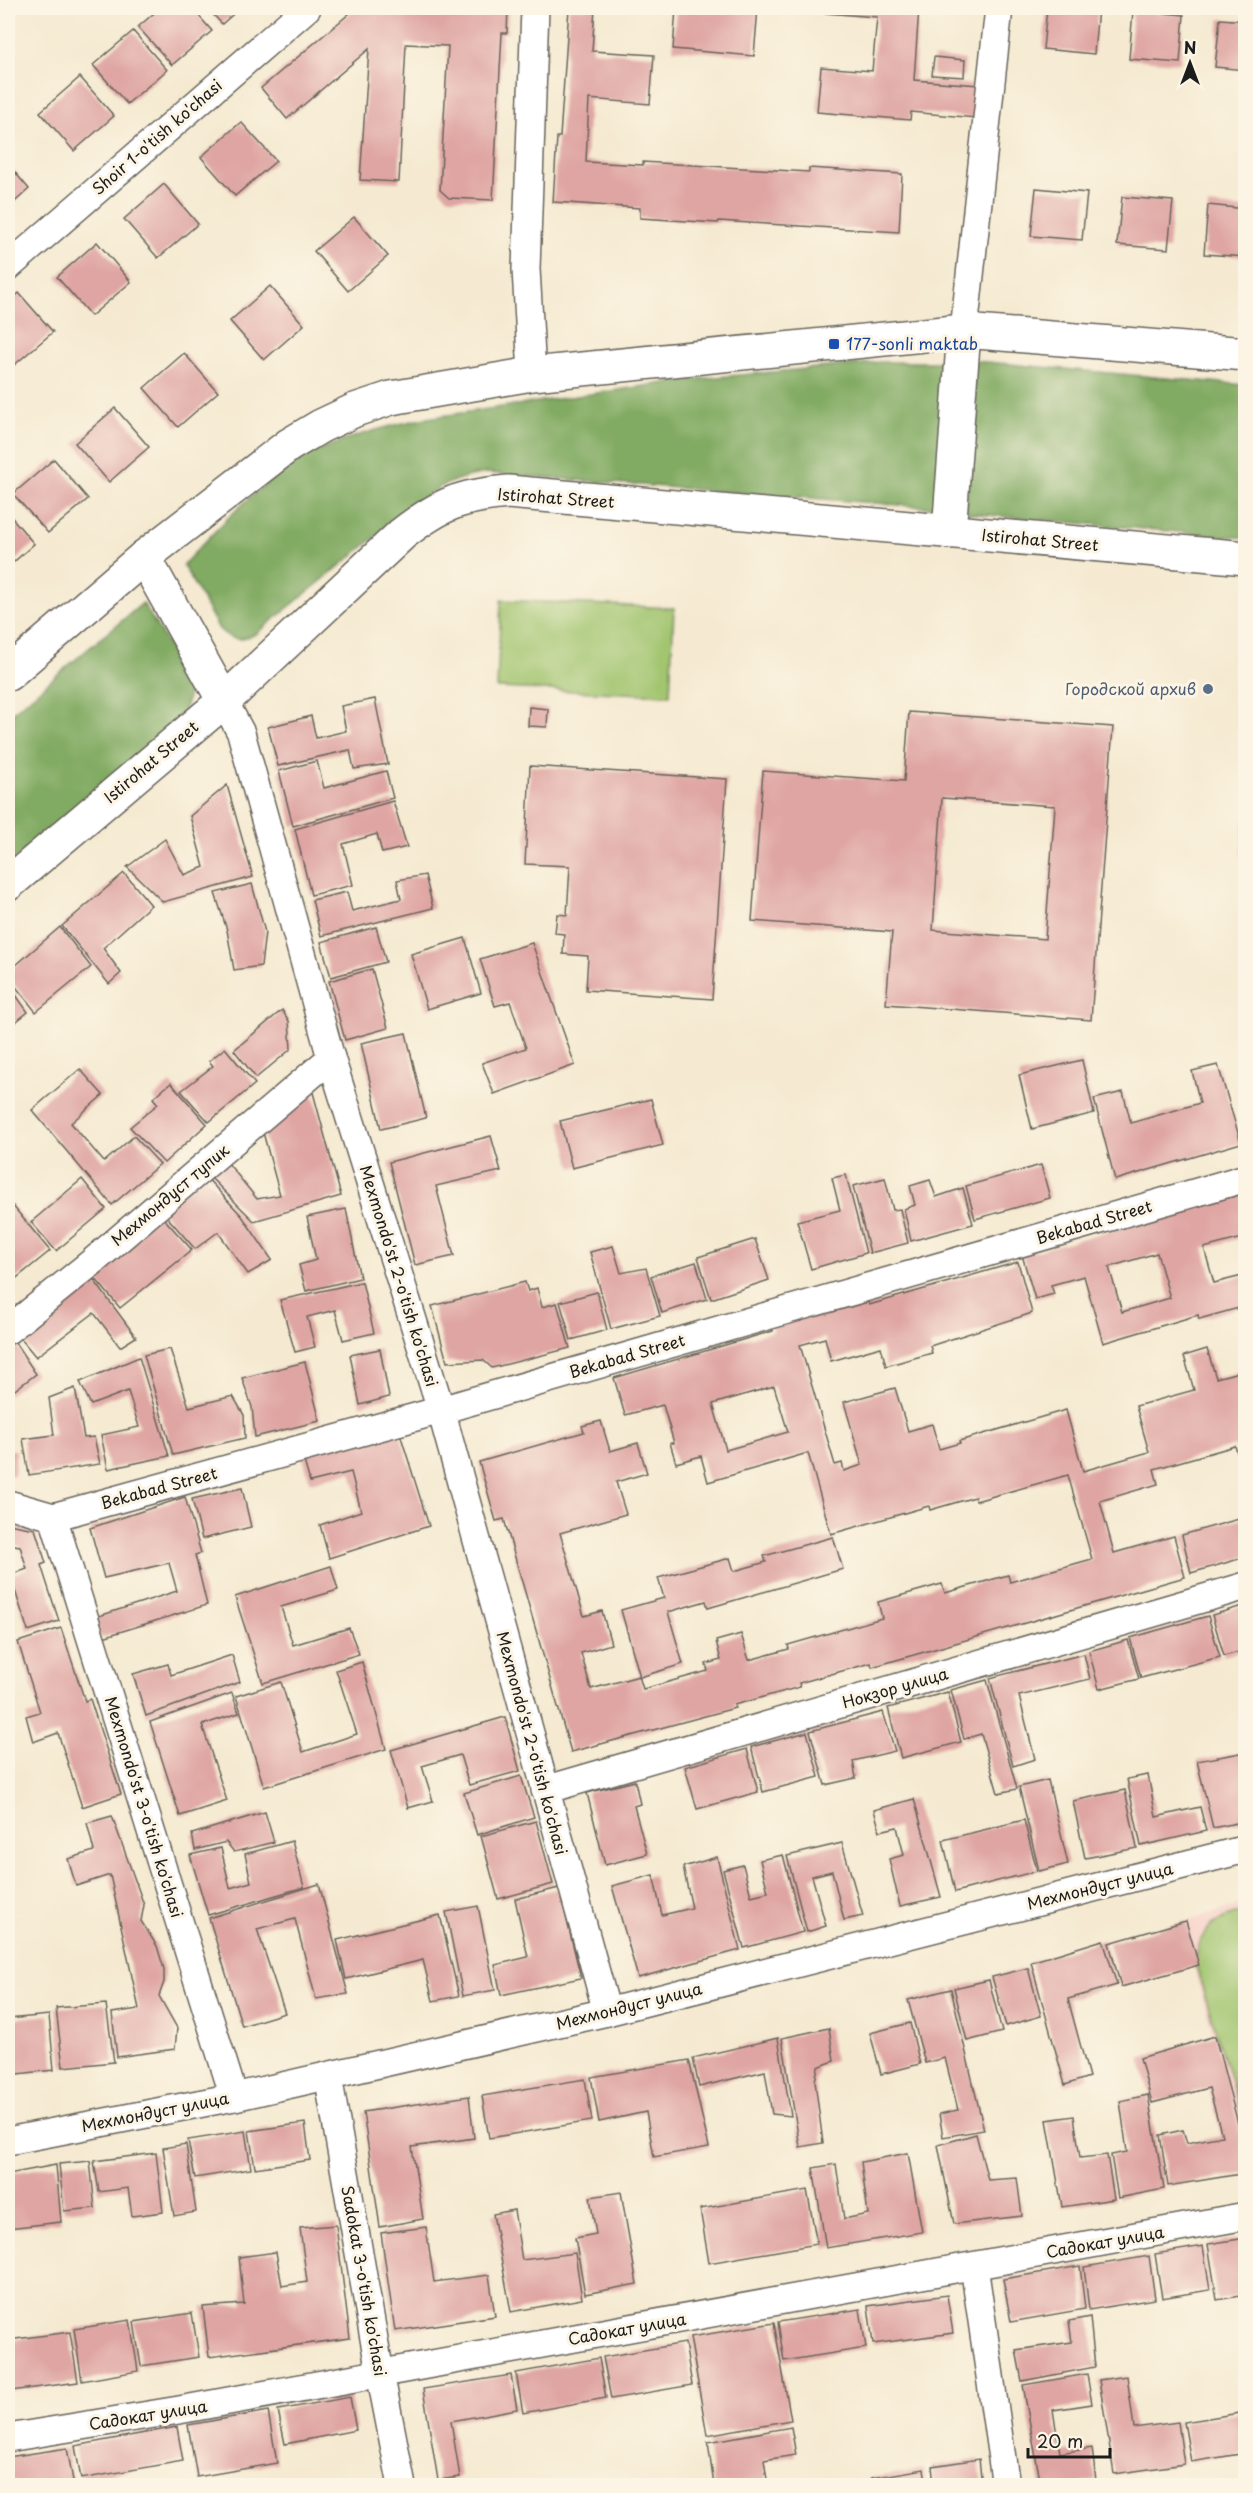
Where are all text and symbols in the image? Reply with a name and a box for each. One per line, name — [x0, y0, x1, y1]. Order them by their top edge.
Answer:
north arrow — [1160, 33, 1220, 93]
text: N — [1184, 35, 1196, 59]
street label: Shoir 1-o'tish ko'chasi — [86, 73, 227, 200]
place label: 177-sonli maktab — [846, 331, 978, 355]
marker: 177-sonli maktab — [827, 337, 841, 351]
street label: Istirohat Street — [497, 481, 616, 513]
street label: Istirohat Street — [981, 522, 1100, 556]
place label: Городской архив — [1065, 676, 1196, 700]
marker: Городской архив — [1201, 682, 1215, 696]
street label: Istirohat Street — [98, 714, 203, 808]
street label: Мехмондуст тупик — [105, 1137, 234, 1251]
street label: Mexmondo'st 2-o'tish ko'chasi — [355, 1162, 445, 1389]
street label: Bekabad Street — [1033, 1193, 1155, 1249]
street label: Bekabad Street — [566, 1327, 688, 1383]
street label: Bekabad Street — [98, 1460, 220, 1514]
street label: Mexmondo'st 2-o'tish ko'chasi — [492, 1628, 574, 1857]
street label: Нокзор улица — [839, 1660, 951, 1714]
street label: Mexmondo'st 3-o'tish ko'chasi — [100, 1693, 190, 1920]
street label: Мехмондуст улица — [1024, 1855, 1175, 1915]
street label: Мехмондуст улица — [553, 1975, 704, 2035]
street label: Мехмондуст улица — [79, 2085, 231, 2137]
street label: Sadokat 3-o'tish ko'chasi — [336, 2184, 394, 2378]
street label: Садокат улица — [1044, 2219, 1166, 2263]
street label: Садокат улица — [566, 2306, 688, 2350]
street label: Садокат улица — [87, 2393, 209, 2435]
scale bar — [1028, 2421, 1110, 2459]
text: 20 m — [1037, 2427, 1083, 2454]

